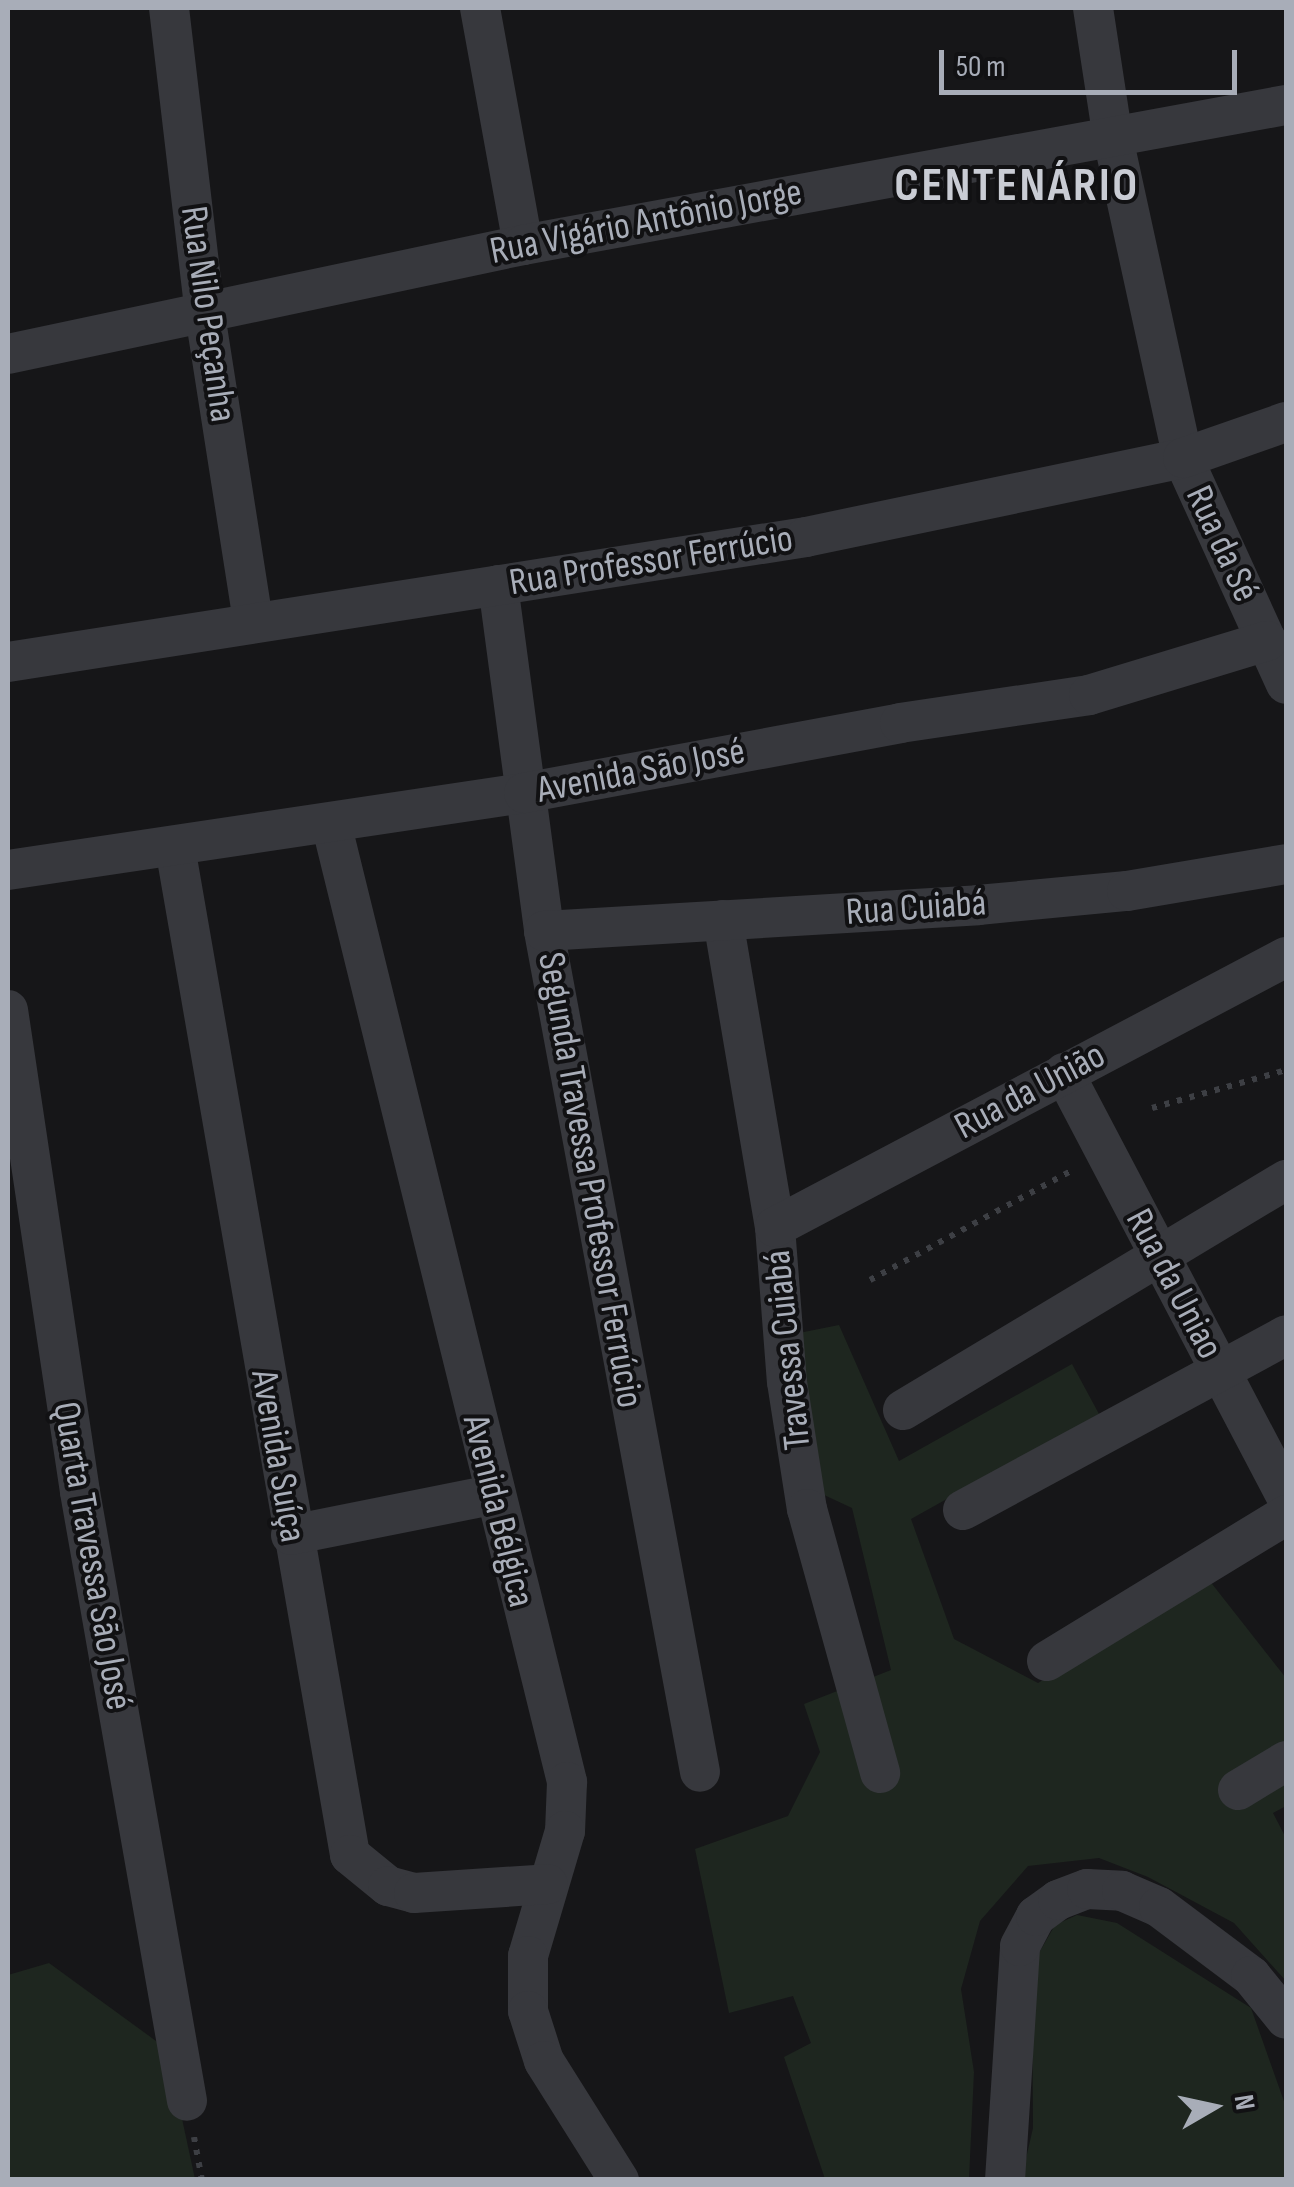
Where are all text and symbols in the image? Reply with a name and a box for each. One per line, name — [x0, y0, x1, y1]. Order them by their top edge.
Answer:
scale bar — [944, 30, 1242, 92]
text: 50 m — [956, 49, 1005, 85]
district label: CENTENÁRIO — [894, 157, 1140, 215]
street label: Rua Vigário Antônio Jorge — [486, 169, 806, 275]
street label: Rua Nilo Peçanha — [170, 203, 246, 425]
street label: Rua da Sé — [1176, 479, 1268, 609]
street label: Rua Professor Ferrúcio — [506, 516, 796, 606]
street label: Avenida São José — [533, 729, 749, 813]
street label: Rua Cuiabá — [844, 880, 988, 936]
street label: Segunda Travessa Professor Ferrúcio — [527, 949, 653, 1411]
street label: Rua da União — [947, 1033, 1113, 1149]
street label: Rua da Uniao — [1116, 1201, 1232, 1367]
street label: Travessa Cuiabá — [755, 1248, 821, 1452]
street label: Avenida Suíça — [240, 1366, 316, 1546]
street label: Quarta Travessa São José — [42, 1398, 142, 1714]
street label: Avenida Bélgica — [452, 1410, 544, 1612]
north arrow — [1164, 2057, 1264, 2157]
text: N — [1227, 2092, 1262, 2112]

